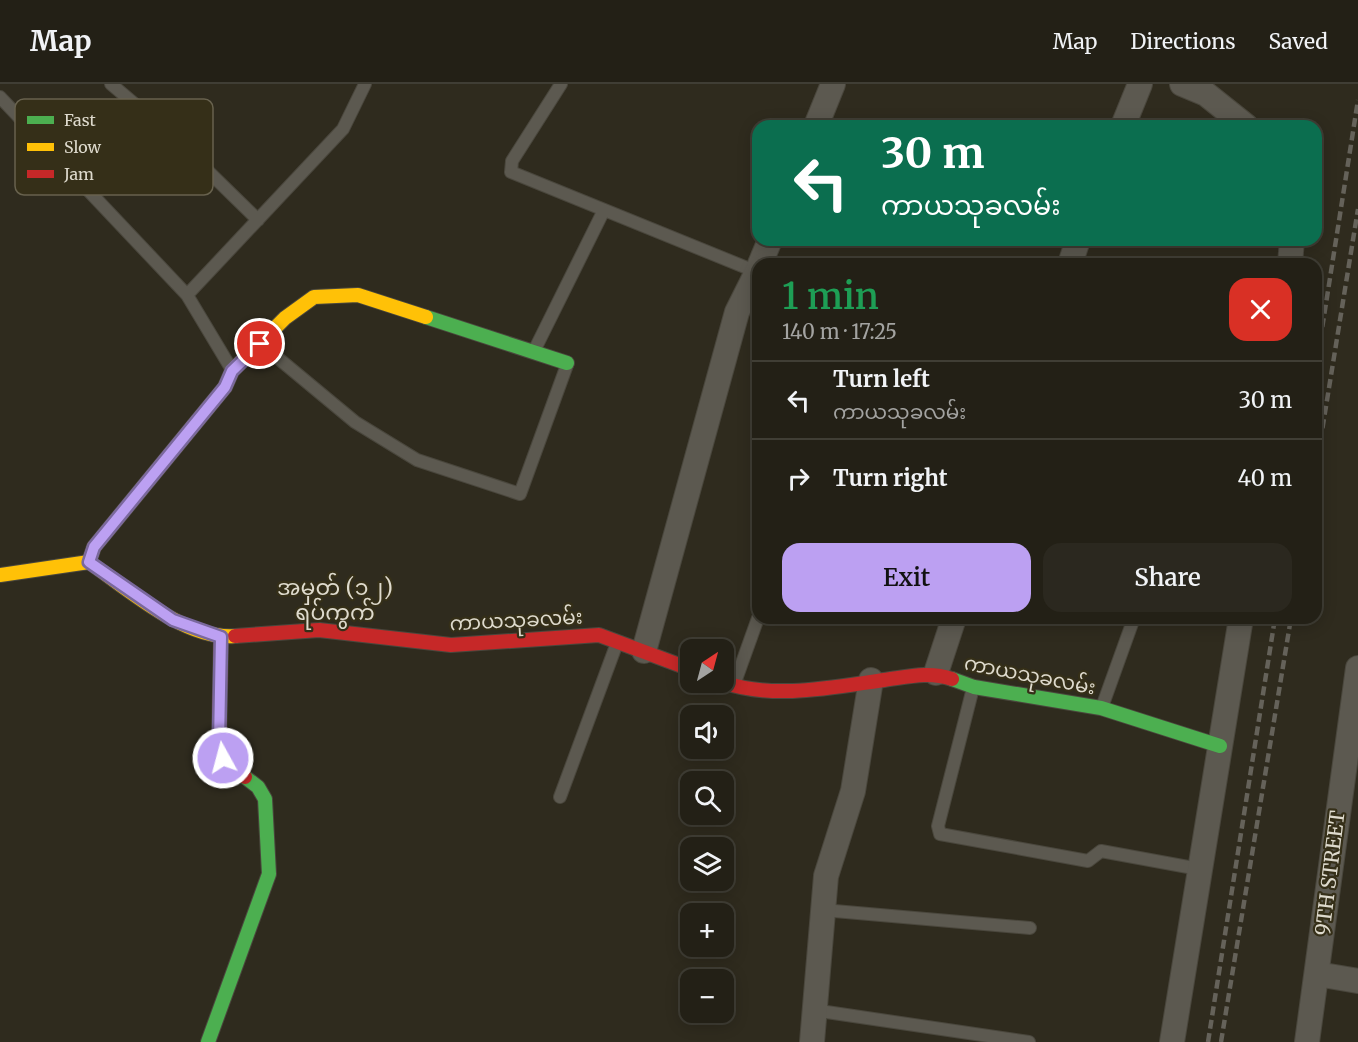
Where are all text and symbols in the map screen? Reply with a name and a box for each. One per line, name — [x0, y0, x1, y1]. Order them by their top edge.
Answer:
text: Map — [30, 23, 92, 59]
text: Map — [1053, 28, 1097, 55]
text: Directions — [1130, 28, 1235, 55]
text: Saved — [1268, 28, 1328, 55]
legend — [15, 99, 213, 195]
text: Fast — [64, 110, 97, 130]
text: 30 m — [881, 127, 985, 179]
text: Slow — [64, 137, 102, 157]
icon: left — [782, 144, 860, 222]
text: Jam — [63, 164, 94, 184]
text: ကာယသုခလမ်း — [881, 188, 1061, 222]
text: 1 min — [782, 274, 879, 319]
button: close — [1229, 278, 1292, 341]
pin — [234, 318, 285, 369]
text: 140 m · 17:25 — [782, 319, 897, 344]
icon: arrive — [243, 327, 276, 360]
text: Turn left — [833, 365, 930, 393]
icon: left — [782, 384, 815, 417]
text: 30 m — [1238, 386, 1292, 414]
text: ကာယသုခလမ်း — [833, 399, 966, 424]
icon: right — [782, 462, 815, 495]
text: Turn right — [833, 464, 947, 492]
text: 40 m — [1237, 464, 1292, 492]
button: Exit — [782, 543, 1031, 612]
button: Share — [1043, 543, 1292, 612]
district label: အမှတ် (၁၂) ရပ်ကွက် — [277, 572, 393, 630]
street label: ကာယသုခလမ်း — [449, 603, 583, 640]
north arrow — [680, 639, 734, 693]
map controls — [680, 639, 734, 1023]
street label: ကာယသုခလမ်း — [961, 649, 1098, 704]
button: sound — [680, 705, 734, 759]
position arrow — [191, 726, 255, 790]
button: search — [680, 771, 734, 825]
street label: 9TH STREET — [1309, 809, 1350, 937]
button: layers — [680, 837, 734, 891]
button: + — [680, 903, 734, 957]
button: − — [680, 969, 734, 1023]

